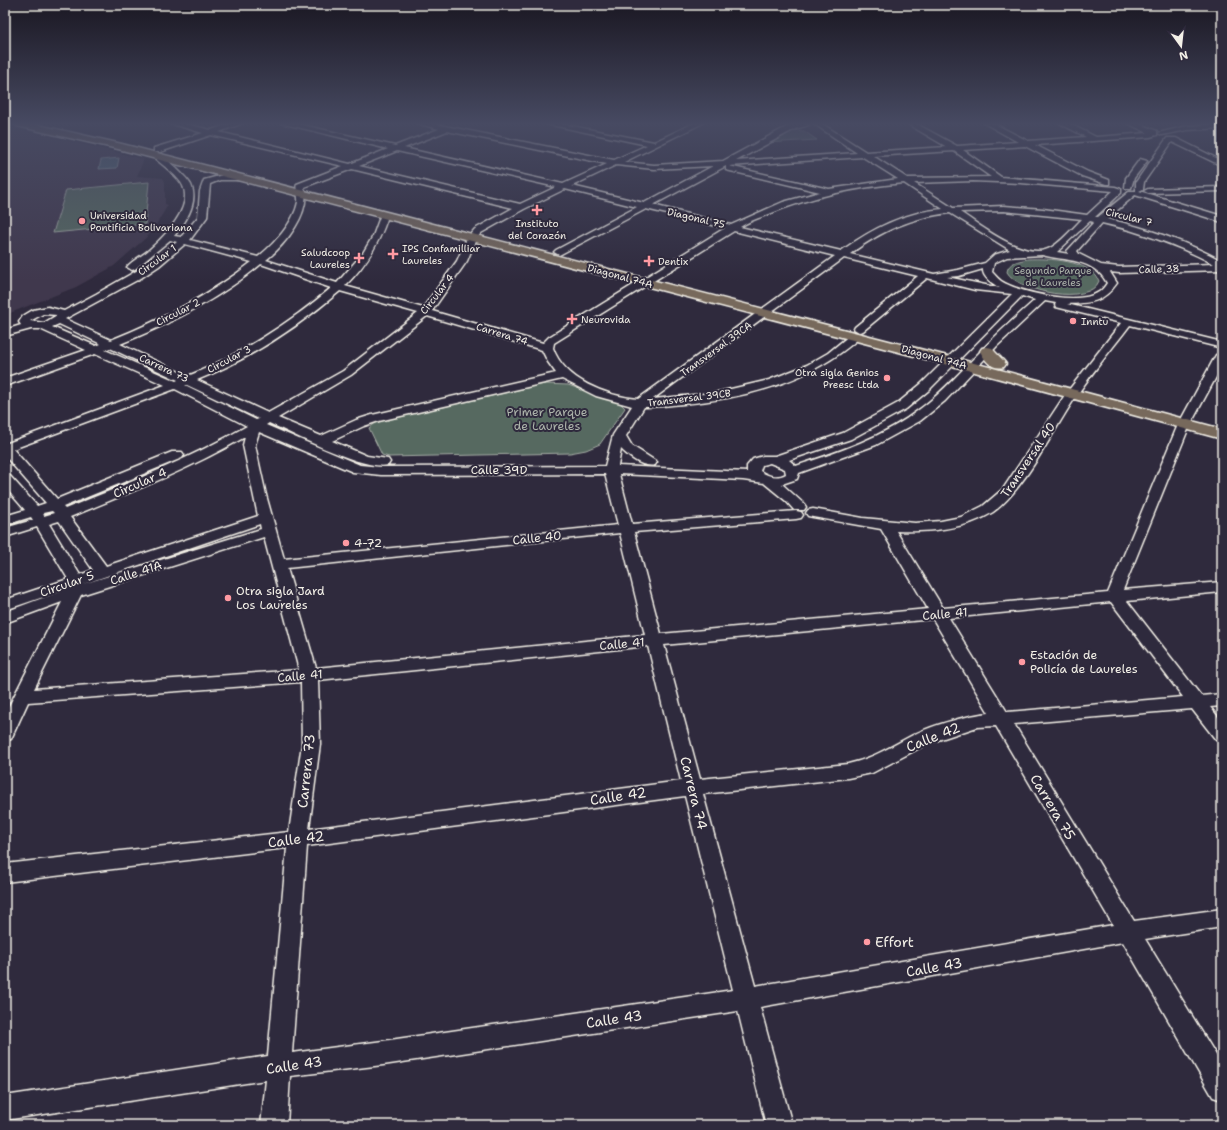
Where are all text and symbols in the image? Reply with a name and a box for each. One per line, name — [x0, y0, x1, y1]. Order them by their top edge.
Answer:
north arrow — [1161, 26, 1201, 66]
text: N — [1177, 47, 1190, 64]
marker: Instituto del Corazón — [531, 204, 543, 216]
street label: Diagonal 75 — [666, 205, 726, 231]
street label: Circular 7 — [1104, 205, 1154, 229]
place label: Universidad Pontificia Bolivariana — [90, 209, 193, 234]
marker: Universidad Pontificia Bolivariana — [77, 216, 87, 226]
place label: Instituto del Corazón — [508, 217, 566, 242]
street label: Circular 1 — [135, 242, 179, 278]
place label: IPS Confamilliar Laureles — [402, 242, 481, 267]
place label: Saludcoop Laureles — [301, 246, 350, 271]
marker: IPS Confamilliar Laureles — [387, 248, 399, 260]
marker: Saludcoop Laureles — [353, 252, 365, 264]
marker: Dentix — [643, 255, 655, 267]
place label: Dentix — [658, 255, 688, 268]
street label: Diagonal 74A — [586, 261, 654, 291]
street label: Calle 38 — [1138, 262, 1180, 276]
park label: Segundo Parque de Laureles — [1014, 264, 1092, 289]
street label: Circular 4 — [417, 271, 457, 317]
street label: Circular 2 — [154, 295, 202, 329]
marker: Neurovida — [566, 313, 578, 325]
place label: Neurovida — [581, 313, 631, 326]
place label: Inntu — [1081, 315, 1109, 328]
marker: Inntu — [1068, 316, 1078, 326]
street label: Transversal 39CA — [678, 319, 754, 379]
street label: Carrera 74 — [475, 320, 529, 348]
street label: Circular 3 — [205, 342, 253, 376]
street label: Diagonal 74A — [900, 342, 968, 372]
street label: Carrera 73 — [137, 351, 191, 385]
place label: Otra sigla Genios Preesc Ltda — [795, 366, 880, 391]
marker: Otra sigla Genios Preesc Ltda — [882, 373, 892, 383]
street label: Transversal 39CB — [646, 386, 732, 410]
park label: Primer Parque de Laureles — [506, 404, 588, 434]
street label: Transversal 40 — [997, 419, 1059, 501]
street label: Calle 39D — [471, 462, 527, 478]
street label: Circular 4 — [111, 464, 169, 502]
street label: Calle 40 — [512, 527, 562, 549]
place label: 4-72 — [354, 535, 382, 551]
marker: 4-72 — [341, 538, 351, 548]
street label: Calle 41A — [108, 557, 164, 589]
street label: Circular 5 — [38, 567, 96, 601]
place label: Otra sigla Jard Los Laureles — [236, 583, 325, 613]
marker: Otra sigla Jard Los Laureles — [223, 593, 233, 603]
street label: Calle 41 — [922, 604, 968, 624]
street label: Calle 41 — [599, 634, 645, 654]
place label: Estación de Policía de Laureles — [1030, 647, 1138, 677]
marker: Estación de Policía de Laureles — [1017, 657, 1027, 667]
street label: Calle 41 — [277, 666, 323, 686]
street label: Calle 42 — [903, 718, 963, 756]
street label: Carrera 73 — [293, 733, 319, 809]
street label: Carrera 74 — [676, 755, 712, 832]
street label: Carrera 75 — [1026, 771, 1080, 843]
street label: Calle 42 — [589, 783, 647, 809]
street label: Calle 42 — [267, 827, 325, 851]
place label: Effort — [875, 933, 914, 951]
marker: Effort — [862, 937, 872, 947]
street label: Calle 43 — [905, 953, 963, 981]
street label: Calle 43 — [585, 1006, 643, 1032]
street label: Calle 43 — [265, 1052, 323, 1078]

